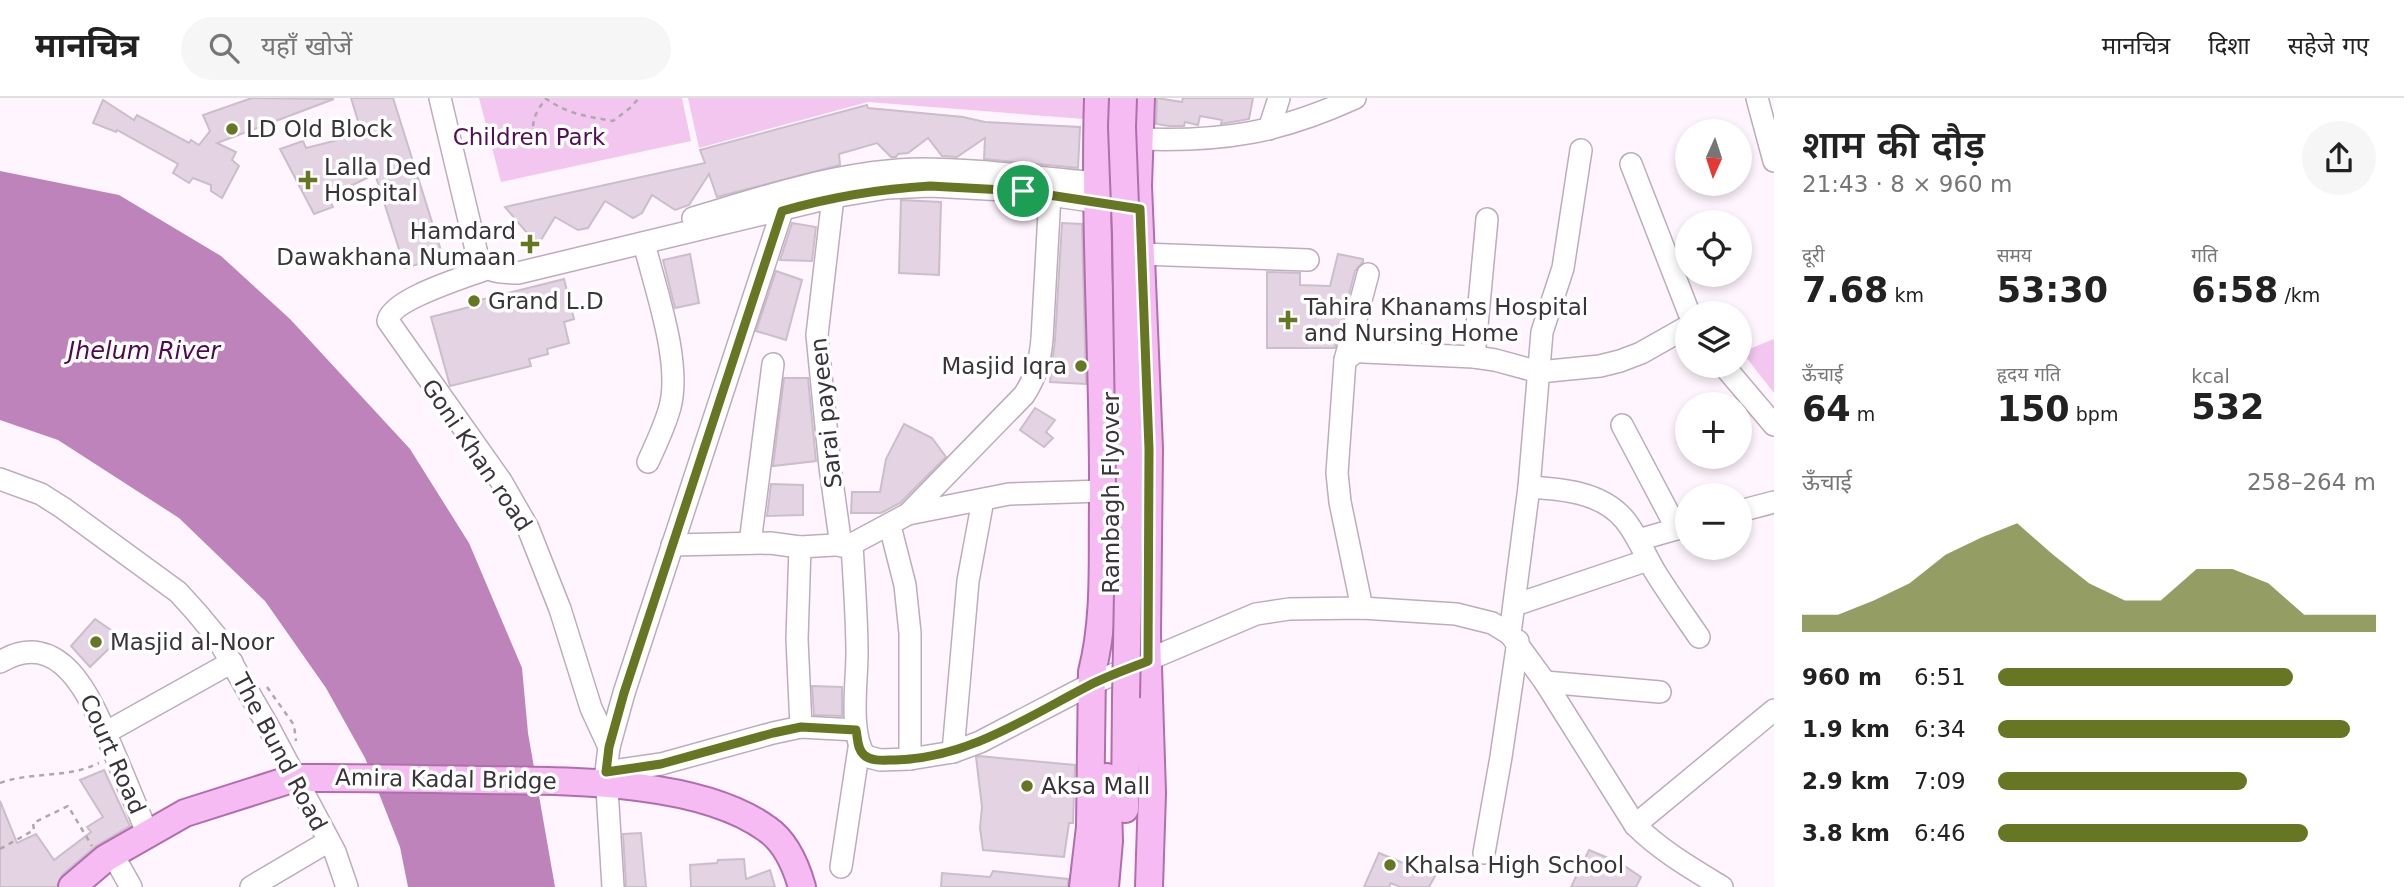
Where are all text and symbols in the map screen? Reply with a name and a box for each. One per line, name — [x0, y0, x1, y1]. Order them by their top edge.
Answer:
search box — [181, 17, 671, 80]
text: मानचित्र — [35, 26, 139, 65]
icon: search — [205, 29, 243, 67]
text: यहाँ खोजें — [261, 31, 352, 61]
text: मानचित्र — [2102, 32, 2170, 60]
text: दिशा — [2208, 32, 2250, 60]
text: सहेजे गए — [2288, 32, 2369, 60]
place label: LD Old Block — [246, 116, 393, 142]
north arrow — [1675, 119, 1752, 196]
map controls — [1675, 119, 1752, 560]
marker: LD Old Block — [224, 121, 240, 137]
button: share — [2302, 121, 2376, 195]
text: शाम की दौड़ — [1802, 123, 1985, 167]
park label: Children Park — [453, 124, 606, 150]
place label: Lalla Ded Hospital — [324, 154, 432, 206]
pin — [993, 161, 1053, 221]
marker: Lalla Ded Hospital — [298, 170, 318, 190]
text: 21:43 · 8 × 960 m — [1802, 171, 2012, 197]
icon: arrive — [1004, 172, 1042, 210]
button: locate — [1675, 210, 1752, 287]
place label: Hamdard Dawakhana Numaan — [276, 218, 516, 270]
marker: Hamdard Dawakhana Numaan — [522, 236, 538, 252]
text: दूरी — [1802, 244, 1825, 266]
text: समय — [1997, 244, 2032, 266]
text: गति — [2191, 244, 2218, 266]
text: 7.68 — [1802, 270, 1888, 310]
text: 53:30 — [1997, 270, 2108, 310]
text: 6:58 — [2191, 270, 2278, 310]
text: km — [1888, 284, 1924, 306]
text: /km — [2278, 284, 2320, 306]
place label: Grand L.D — [488, 288, 604, 314]
marker: Grand L.D — [466, 293, 482, 309]
place label: Tahira Khanams Hospital and Nursing Home — [1303, 294, 1588, 346]
button: layers — [1675, 301, 1752, 378]
marker: Tahira Khanams Hospital and Nursing Home — [1278, 310, 1298, 330]
street label: Sarai payeen — [805, 336, 847, 490]
water label: Jhelum River — [64, 337, 222, 365]
place label: Masjid Iqra — [941, 353, 1067, 379]
marker: Masjid Iqra — [1073, 358, 1089, 374]
text: ऊँचाई — [1802, 363, 1843, 385]
text: हृदय गति — [1997, 363, 2061, 385]
text: kcal — [2191, 365, 2230, 387]
street label: Goni Khan road — [417, 374, 537, 536]
text: 532 — [2191, 387, 2264, 427]
text: 64 — [1802, 389, 1851, 429]
text: 150 — [1997, 389, 2070, 429]
street label: Rambagh Flyover — [1098, 392, 1124, 594]
button: + — [1675, 392, 1752, 469]
text: m — [1851, 403, 1875, 425]
text: bpm — [2070, 403, 2118, 425]
text: ऊँचाई — [1802, 469, 1852, 495]
text: 258–264 m — [2247, 469, 2376, 495]
button: − — [1675, 483, 1752, 560]
place label: Masjid al-Noor — [110, 629, 275, 655]
marker: Masjid al-Noor — [88, 634, 104, 650]
text: 960 m — [1802, 664, 1882, 690]
text: 6:51 — [1914, 664, 1966, 690]
street label: The Bund Road — [227, 668, 332, 835]
street label: Court Road — [75, 690, 151, 818]
text: 1.9 km — [1802, 716, 1890, 742]
text: 6:34 — [1914, 716, 1966, 742]
street label: Amira Kadal Bridge — [335, 764, 557, 794]
text: 2.9 km — [1802, 768, 1890, 794]
text: 7:09 — [1914, 768, 1966, 794]
place label: Aksa Mall — [1041, 773, 1150, 799]
marker: Aksa Mall — [1019, 778, 1035, 794]
text: 3.8 km — [1802, 820, 1890, 846]
text: 6:46 — [1914, 820, 1966, 846]
place label: Khalsa High School — [1404, 852, 1624, 878]
marker: Khalsa High School — [1382, 857, 1398, 873]

